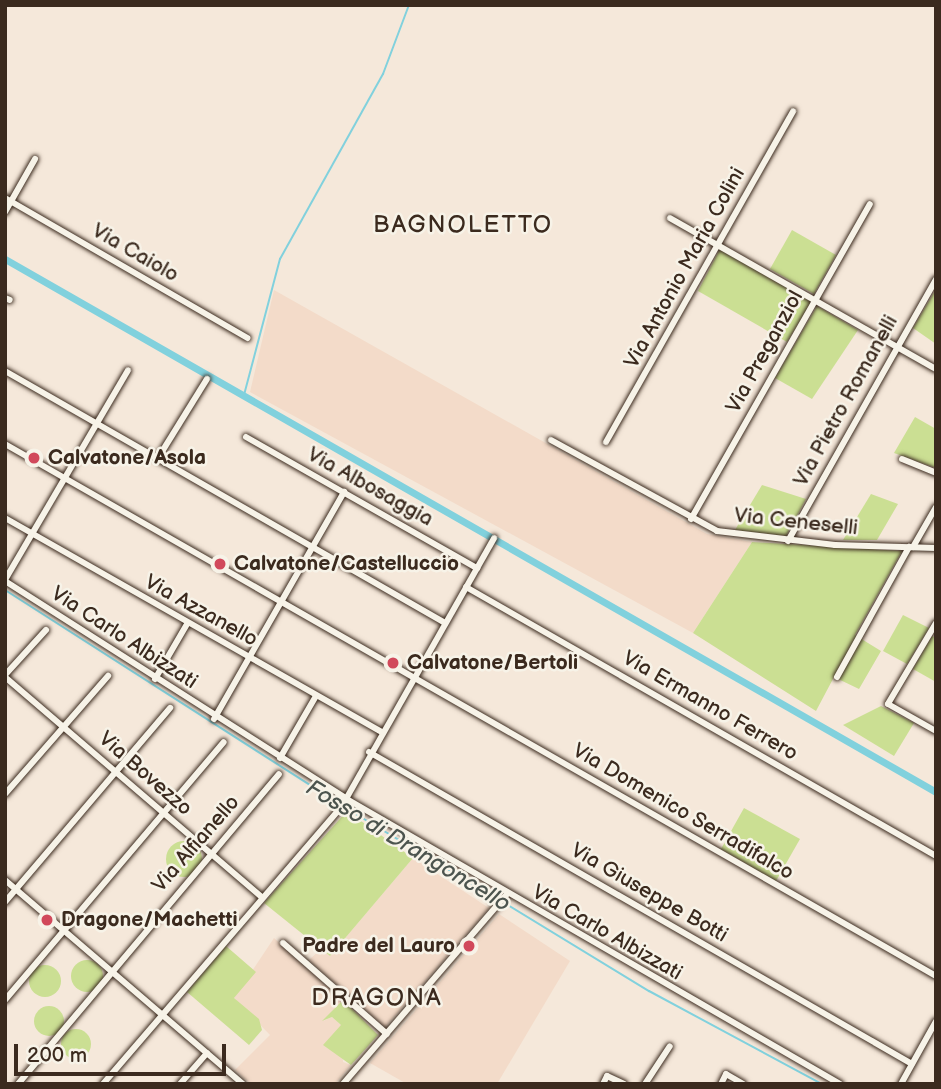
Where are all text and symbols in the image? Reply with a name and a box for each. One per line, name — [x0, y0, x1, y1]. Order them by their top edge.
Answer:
street label: Via Antonio Maria Colini — [619, 163, 751, 373]
district label: BAGNOLETTO — [374, 211, 552, 239]
street label: Via Caiolo — [87, 218, 183, 288]
street label: Via Preganziol — [721, 287, 809, 417]
street label: Via Pietro Romanelli — [788, 311, 904, 491]
street label: Via Albosaggia — [303, 442, 437, 532]
place label: Calvatone/Asola — [48, 445, 206, 471]
marker: Calvatone/Asola — [26, 450, 42, 466]
street label: Via Ceneselli — [733, 503, 859, 541]
place label: Calvatone/Castelluccio — [234, 551, 459, 577]
marker: Calvatone/Castelluccio — [212, 556, 228, 572]
street label: Via Azzanello — [140, 570, 262, 652]
street label: Via Carlo Albizzati — [46, 581, 202, 695]
street label: Via Ermanno Ferrero — [618, 646, 802, 766]
place label: Calvatone/Bertoli — [407, 650, 578, 676]
marker: Calvatone/Bertoli — [385, 655, 401, 671]
street label: Via Bovezzo — [93, 727, 197, 821]
street label: Via Domenico Serradifalco — [568, 738, 798, 886]
water label: Fosso di Drangoncello — [301, 774, 515, 918]
street label: Via Alfianello — [147, 790, 245, 898]
street label: Via Giuseppe Botti — [566, 838, 732, 948]
street label: Via Carlo Albizzati — [527, 880, 687, 986]
place label: Dragone/Machetti — [61, 907, 238, 933]
marker: Dragone/Machetti — [39, 912, 55, 928]
place label: Padre del Lauro — [302, 933, 455, 959]
marker: Padre del Lauro — [461, 938, 477, 954]
district label: DRAGONA — [312, 984, 442, 1012]
scale bar — [18, 1030, 229, 1074]
text: 200 m — [27, 1043, 87, 1068]

